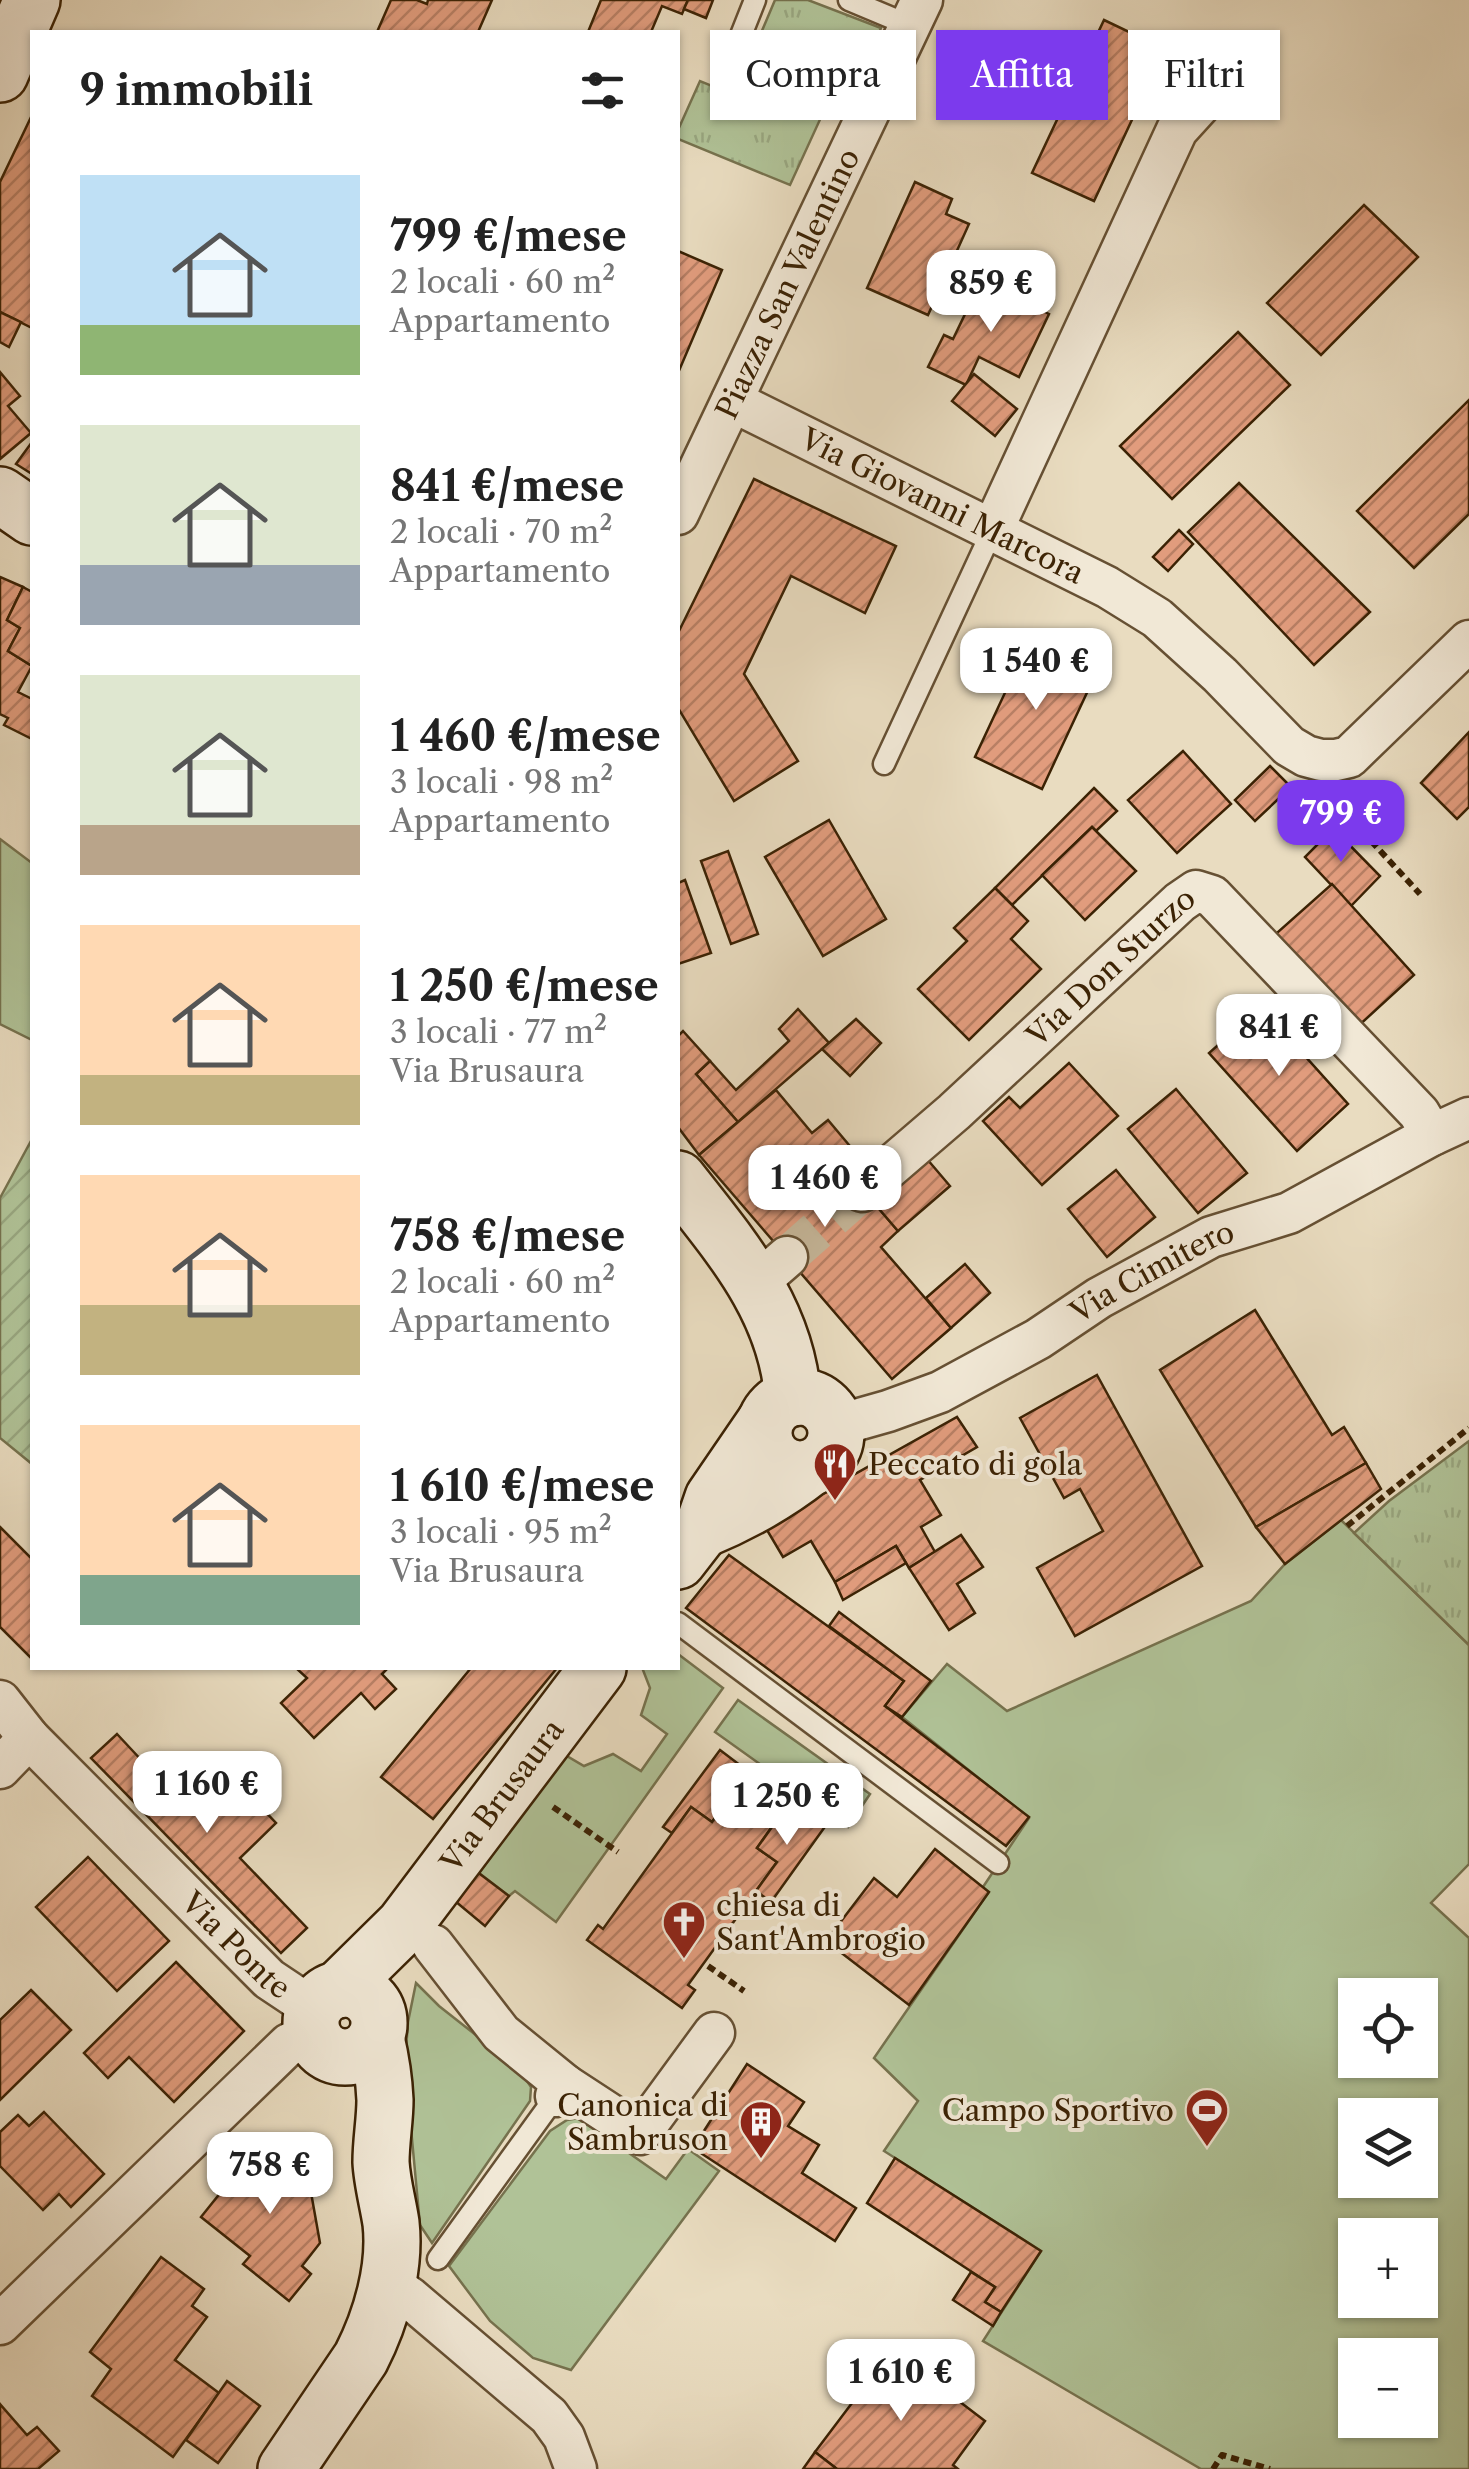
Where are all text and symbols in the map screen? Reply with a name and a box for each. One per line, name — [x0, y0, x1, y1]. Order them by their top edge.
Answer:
chip: Compra — [710, 30, 916, 120]
chip: Affitta — [936, 30, 1108, 120]
chip: Filtri — [1128, 30, 1280, 120]
icon: filters — [575, 63, 630, 118]
text: 9 immobili — [80, 64, 313, 116]
street label: Piazza San Valentino — [707, 143, 867, 425]
text: 799 €/mese — [390, 210, 626, 262]
icon: home — [160, 215, 280, 335]
pin: 859 € — [921, 250, 1061, 335]
text: 2 locali · 60 m² — [390, 262, 615, 301]
text: 859 € — [949, 263, 1033, 302]
text: Appartamento — [390, 301, 610, 340]
street label: Via Giovanni Marcora — [794, 419, 1090, 591]
text: 841 €/mese — [390, 460, 624, 512]
icon: home — [160, 465, 280, 585]
text: 2 locali · 70 m² — [390, 512, 612, 551]
text: Appartamento — [390, 551, 610, 590]
pin: 1 540 € — [944, 628, 1128, 713]
text: 1 540 € — [982, 641, 1090, 680]
text: 1 460 €/mese — [390, 710, 661, 762]
icon: home — [160, 715, 280, 835]
text: 3 locali · 98 m² — [390, 762, 613, 801]
pin: 799 € — [1271, 780, 1411, 865]
text: 799 € — [1299, 793, 1383, 832]
text: Appartamento — [390, 801, 610, 840]
street label: Via Don Sturzo — [1018, 879, 1202, 1055]
text: 1 250 €/mese — [390, 960, 659, 1012]
icon: home — [160, 965, 280, 1085]
pin: 841 € — [1209, 994, 1349, 1079]
text: 841 € — [1238, 1007, 1320, 1046]
text: 3 locali · 77 m² — [390, 1012, 607, 1051]
text: Via Brusaura — [390, 1051, 584, 1090]
pin: 1 460 € — [733, 1145, 917, 1230]
text: 1 460 € — [770, 1158, 880, 1197]
text: 758 €/mese — [390, 1210, 625, 1262]
street label: Via Cimitero — [1062, 1213, 1238, 1331]
icon: home — [160, 1215, 280, 1335]
text: 2 locali · 60 m² — [390, 1262, 615, 1301]
text: Appartamento — [390, 1301, 610, 1340]
restaurant icon: Peccato di gola — [812, 1441, 858, 1502]
place label: Peccato di gola — [868, 1446, 1083, 1483]
text: 1 610 €/mese — [390, 1460, 654, 1512]
icon: home — [160, 1465, 280, 1585]
text: 3 locali · 95 m² — [390, 1512, 612, 1551]
text: Via Brusaura — [390, 1551, 584, 1590]
street label: Via Brusaura — [432, 1712, 572, 1880]
pin: 1 160 € — [115, 1751, 299, 1836]
pin: 1 250 € — [695, 1763, 879, 1848]
text: 1 160 € — [155, 1764, 259, 1803]
text: 1 250 € — [733, 1776, 841, 1815]
street label: Via Ponte — [173, 1883, 297, 2007]
place label: chiesa di Sant'Ambrogio — [716, 1887, 926, 1958]
church icon: chiesa di Sant'Ambrogio — [661, 1899, 707, 1960]
map controls — [1338, 1978, 1438, 2438]
button: locate — [1338, 1978, 1438, 2078]
place label: Canonica di Sambruson — [557, 2087, 728, 2158]
sports icon: Campo Sportivo — [1184, 2087, 1230, 2148]
place label: Campo Sportivo — [942, 2092, 1174, 2129]
button: layers — [1338, 2098, 1438, 2198]
building icon: Canonica di Sambruson — [738, 2099, 784, 2160]
pin: 758 € — [200, 2132, 340, 2217]
text: 758 € — [229, 2145, 311, 2184]
button: + — [1338, 2218, 1438, 2318]
button: − — [1338, 2338, 1438, 2438]
pin: 1 610 € — [809, 2339, 993, 2424]
text: 1 610 € — [849, 2352, 953, 2391]

